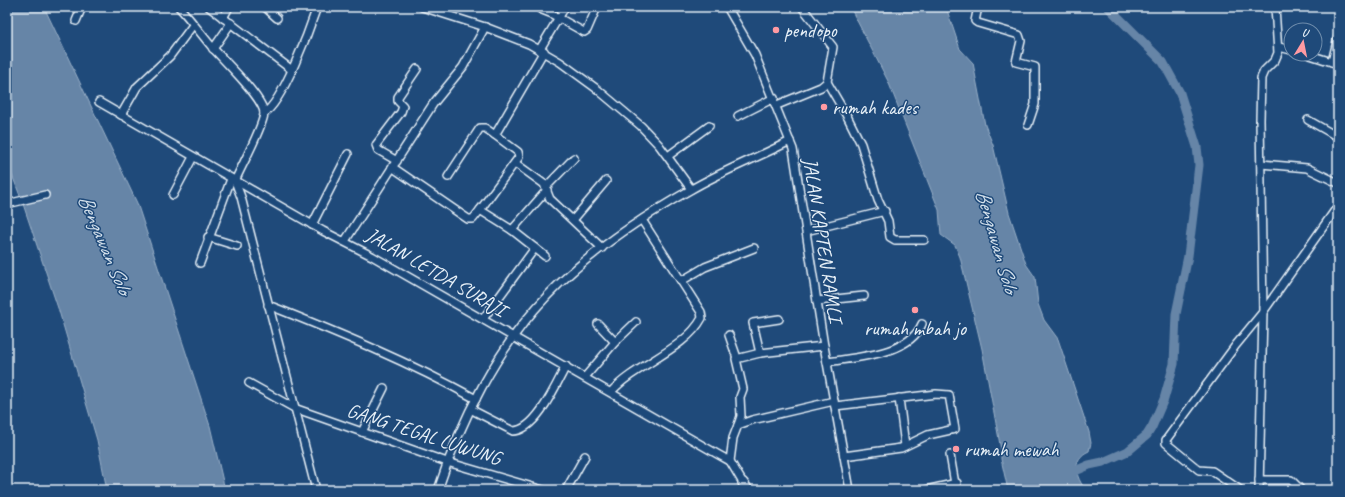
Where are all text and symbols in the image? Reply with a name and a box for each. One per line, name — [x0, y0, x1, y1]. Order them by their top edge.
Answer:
place label: pendopo — [784, 18, 838, 43]
north arrow — [1283, 22, 1323, 62]
marker: pendopo — [771, 25, 781, 35]
text: U — [1301, 25, 1311, 40]
place label: rumah kades — [832, 95, 920, 120]
marker: rumah kades — [819, 102, 829, 112]
street label: JALAN KAPTEN RAMLI — [798, 155, 849, 328]
water label: Bengawan Solo — [970, 187, 1025, 299]
water label: Bengawan Solo — [72, 190, 139, 301]
street label: JALAN LETDA SURAJI — [361, 221, 515, 325]
marker: rumah mbah jo — [910, 305, 920, 315]
place label: rumah mbah jo — [864, 316, 967, 341]
street label: GANG TEGAL LUWUNG — [344, 397, 506, 471]
place label: rumah mewah — [964, 437, 1060, 462]
marker: rumah mewah — [951, 444, 961, 454]

